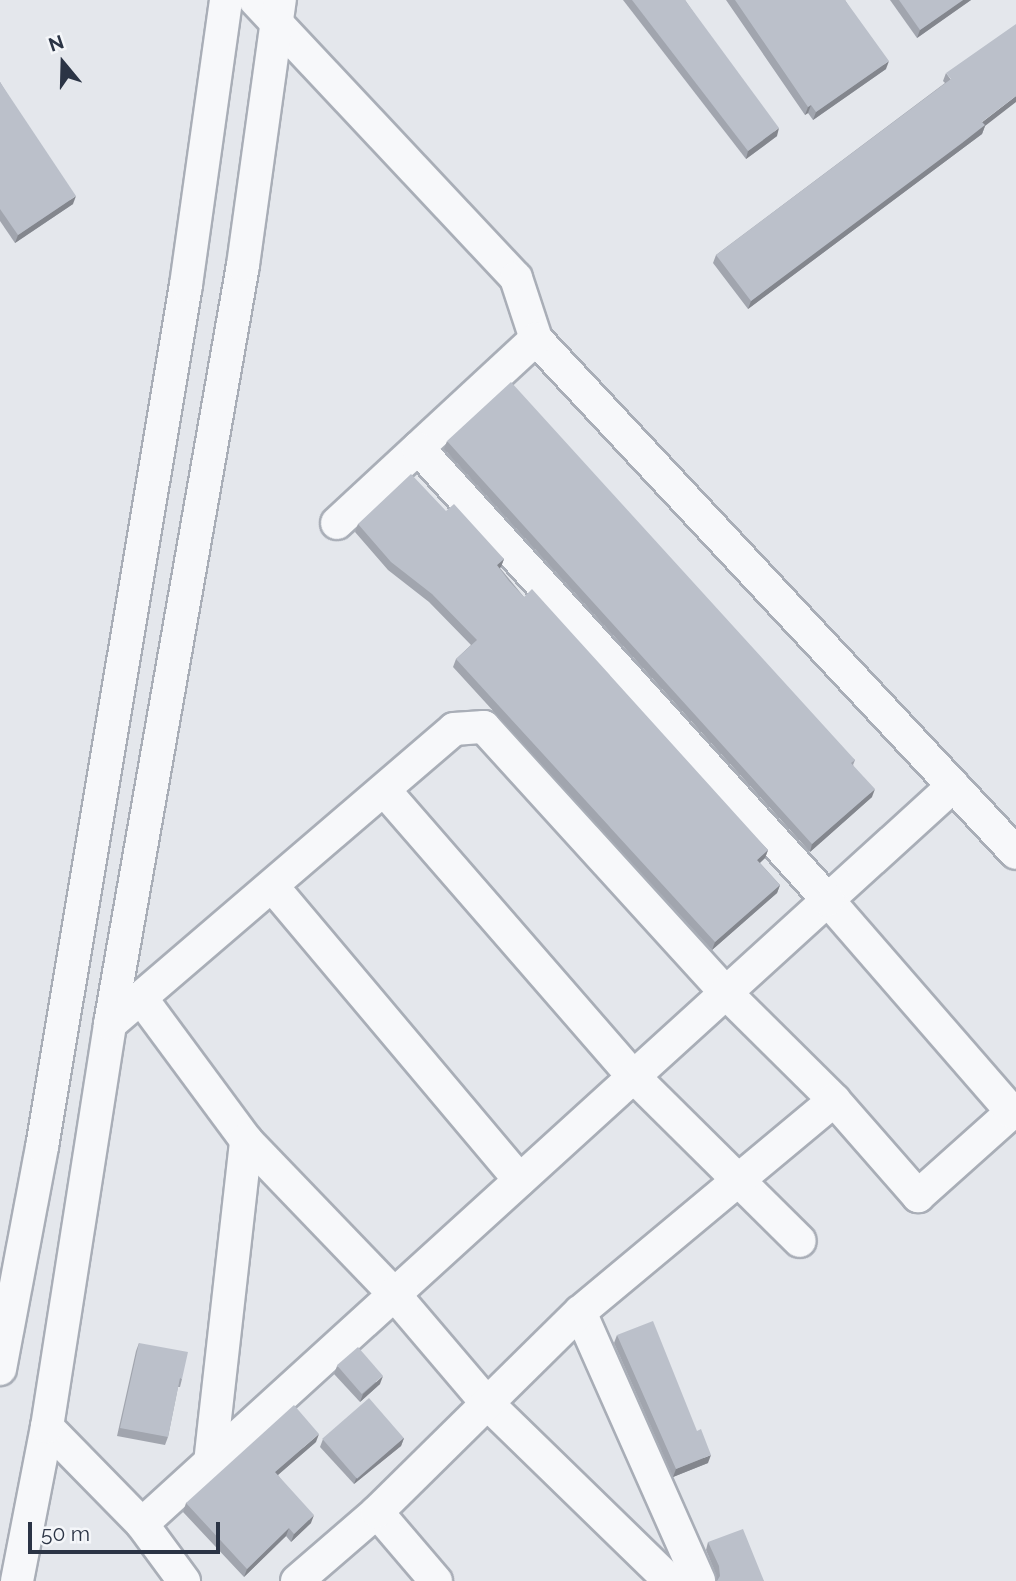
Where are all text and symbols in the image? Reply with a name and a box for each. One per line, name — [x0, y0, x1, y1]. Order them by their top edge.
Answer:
north arrow — [28, 28, 98, 98]
text: N — [46, 30, 67, 56]
scale bar — [32, 1508, 224, 1552]
text: 50 m — [41, 1521, 90, 1546]

